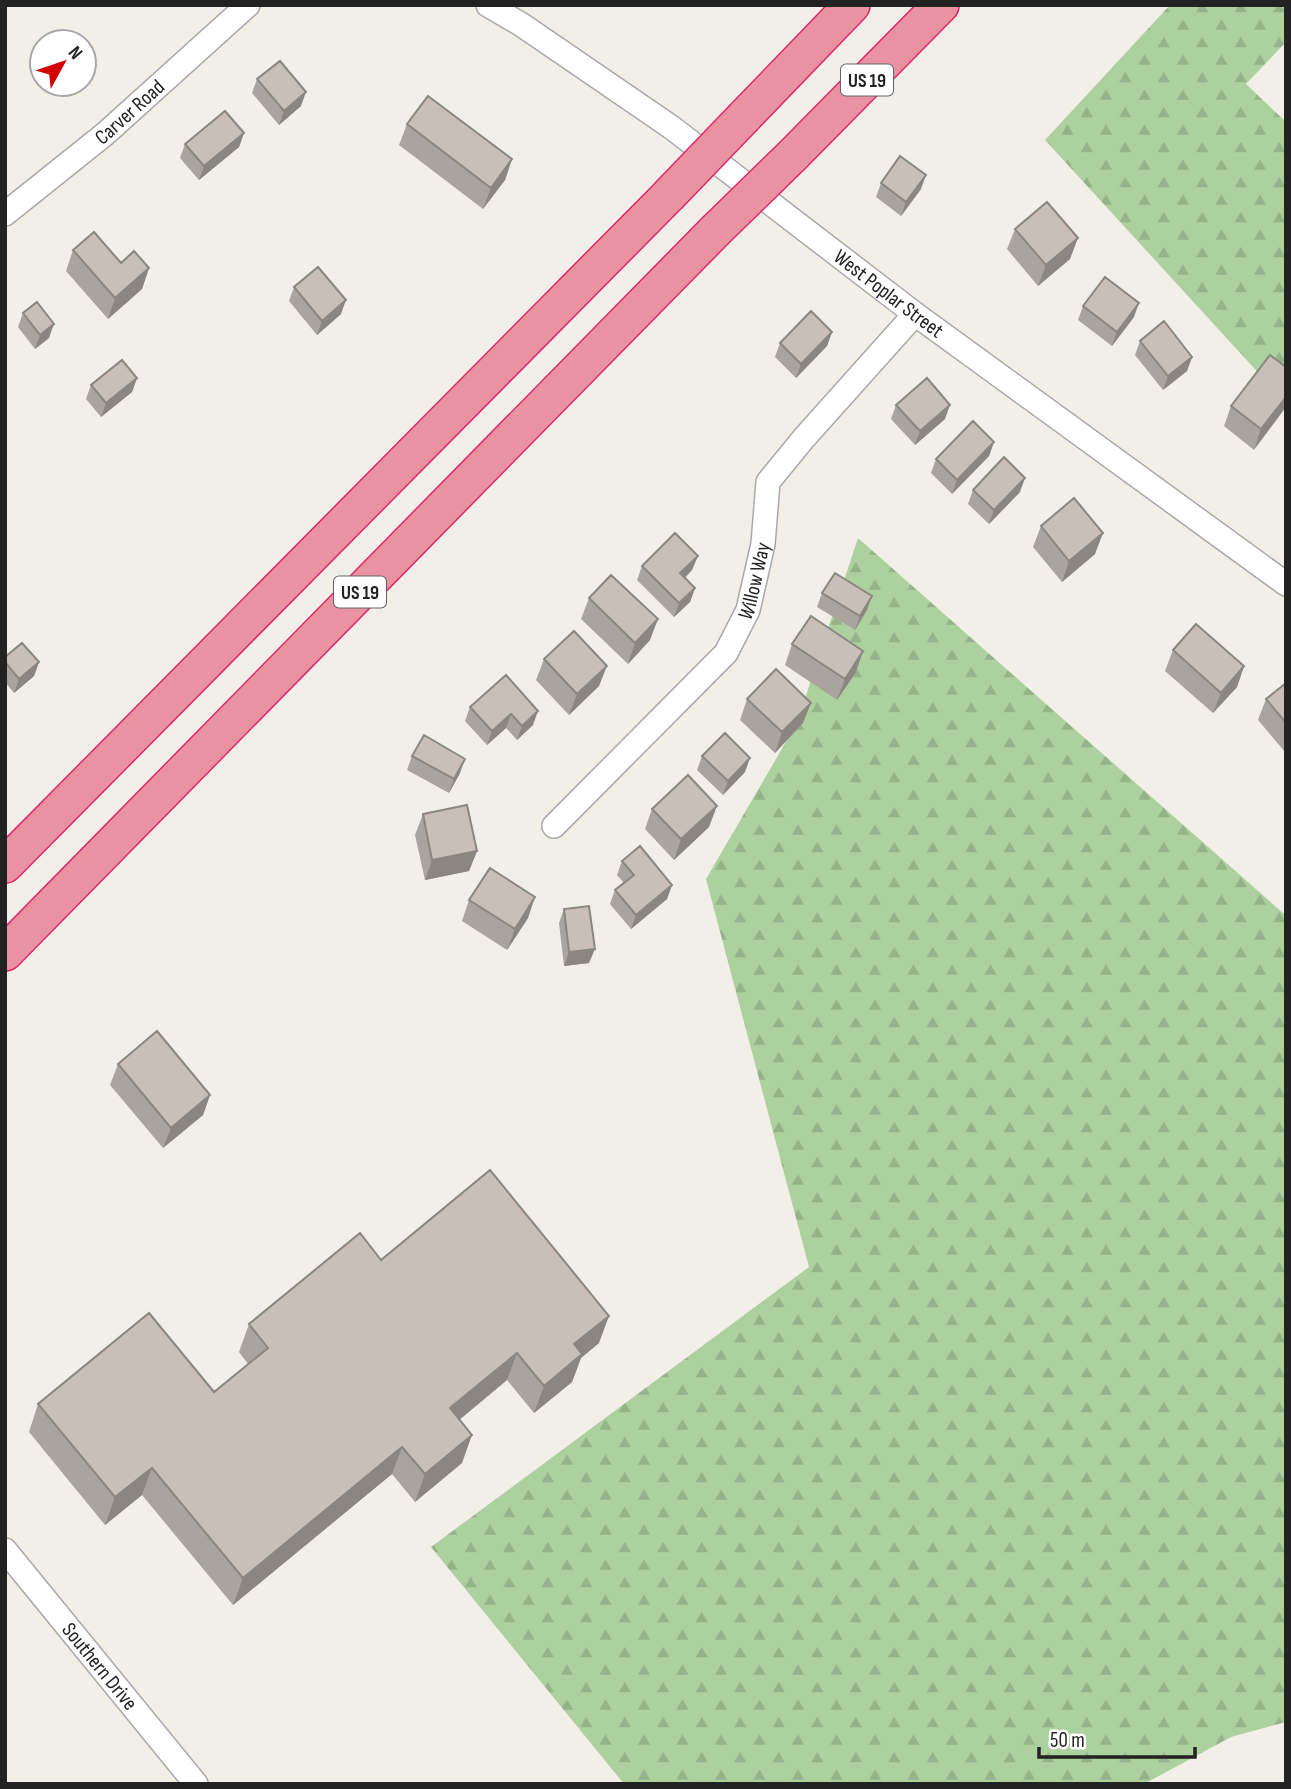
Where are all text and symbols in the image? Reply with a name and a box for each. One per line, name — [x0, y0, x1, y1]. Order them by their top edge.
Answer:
north arrow — [28, 28, 98, 98]
text: N — [63, 42, 87, 64]
road number: US 19 — [841, 64, 893, 96]
street label: Carver Road — [90, 75, 170, 150]
street label: West Poplar Street — [829, 244, 948, 343]
street label: Willow Way — [733, 540, 776, 624]
road number: US 19 — [334, 576, 386, 608]
street label: Southern Drive — [56, 1618, 142, 1715]
scale bar — [1039, 1716, 1195, 1760]
text: 50 m — [1050, 1728, 1085, 1753]

